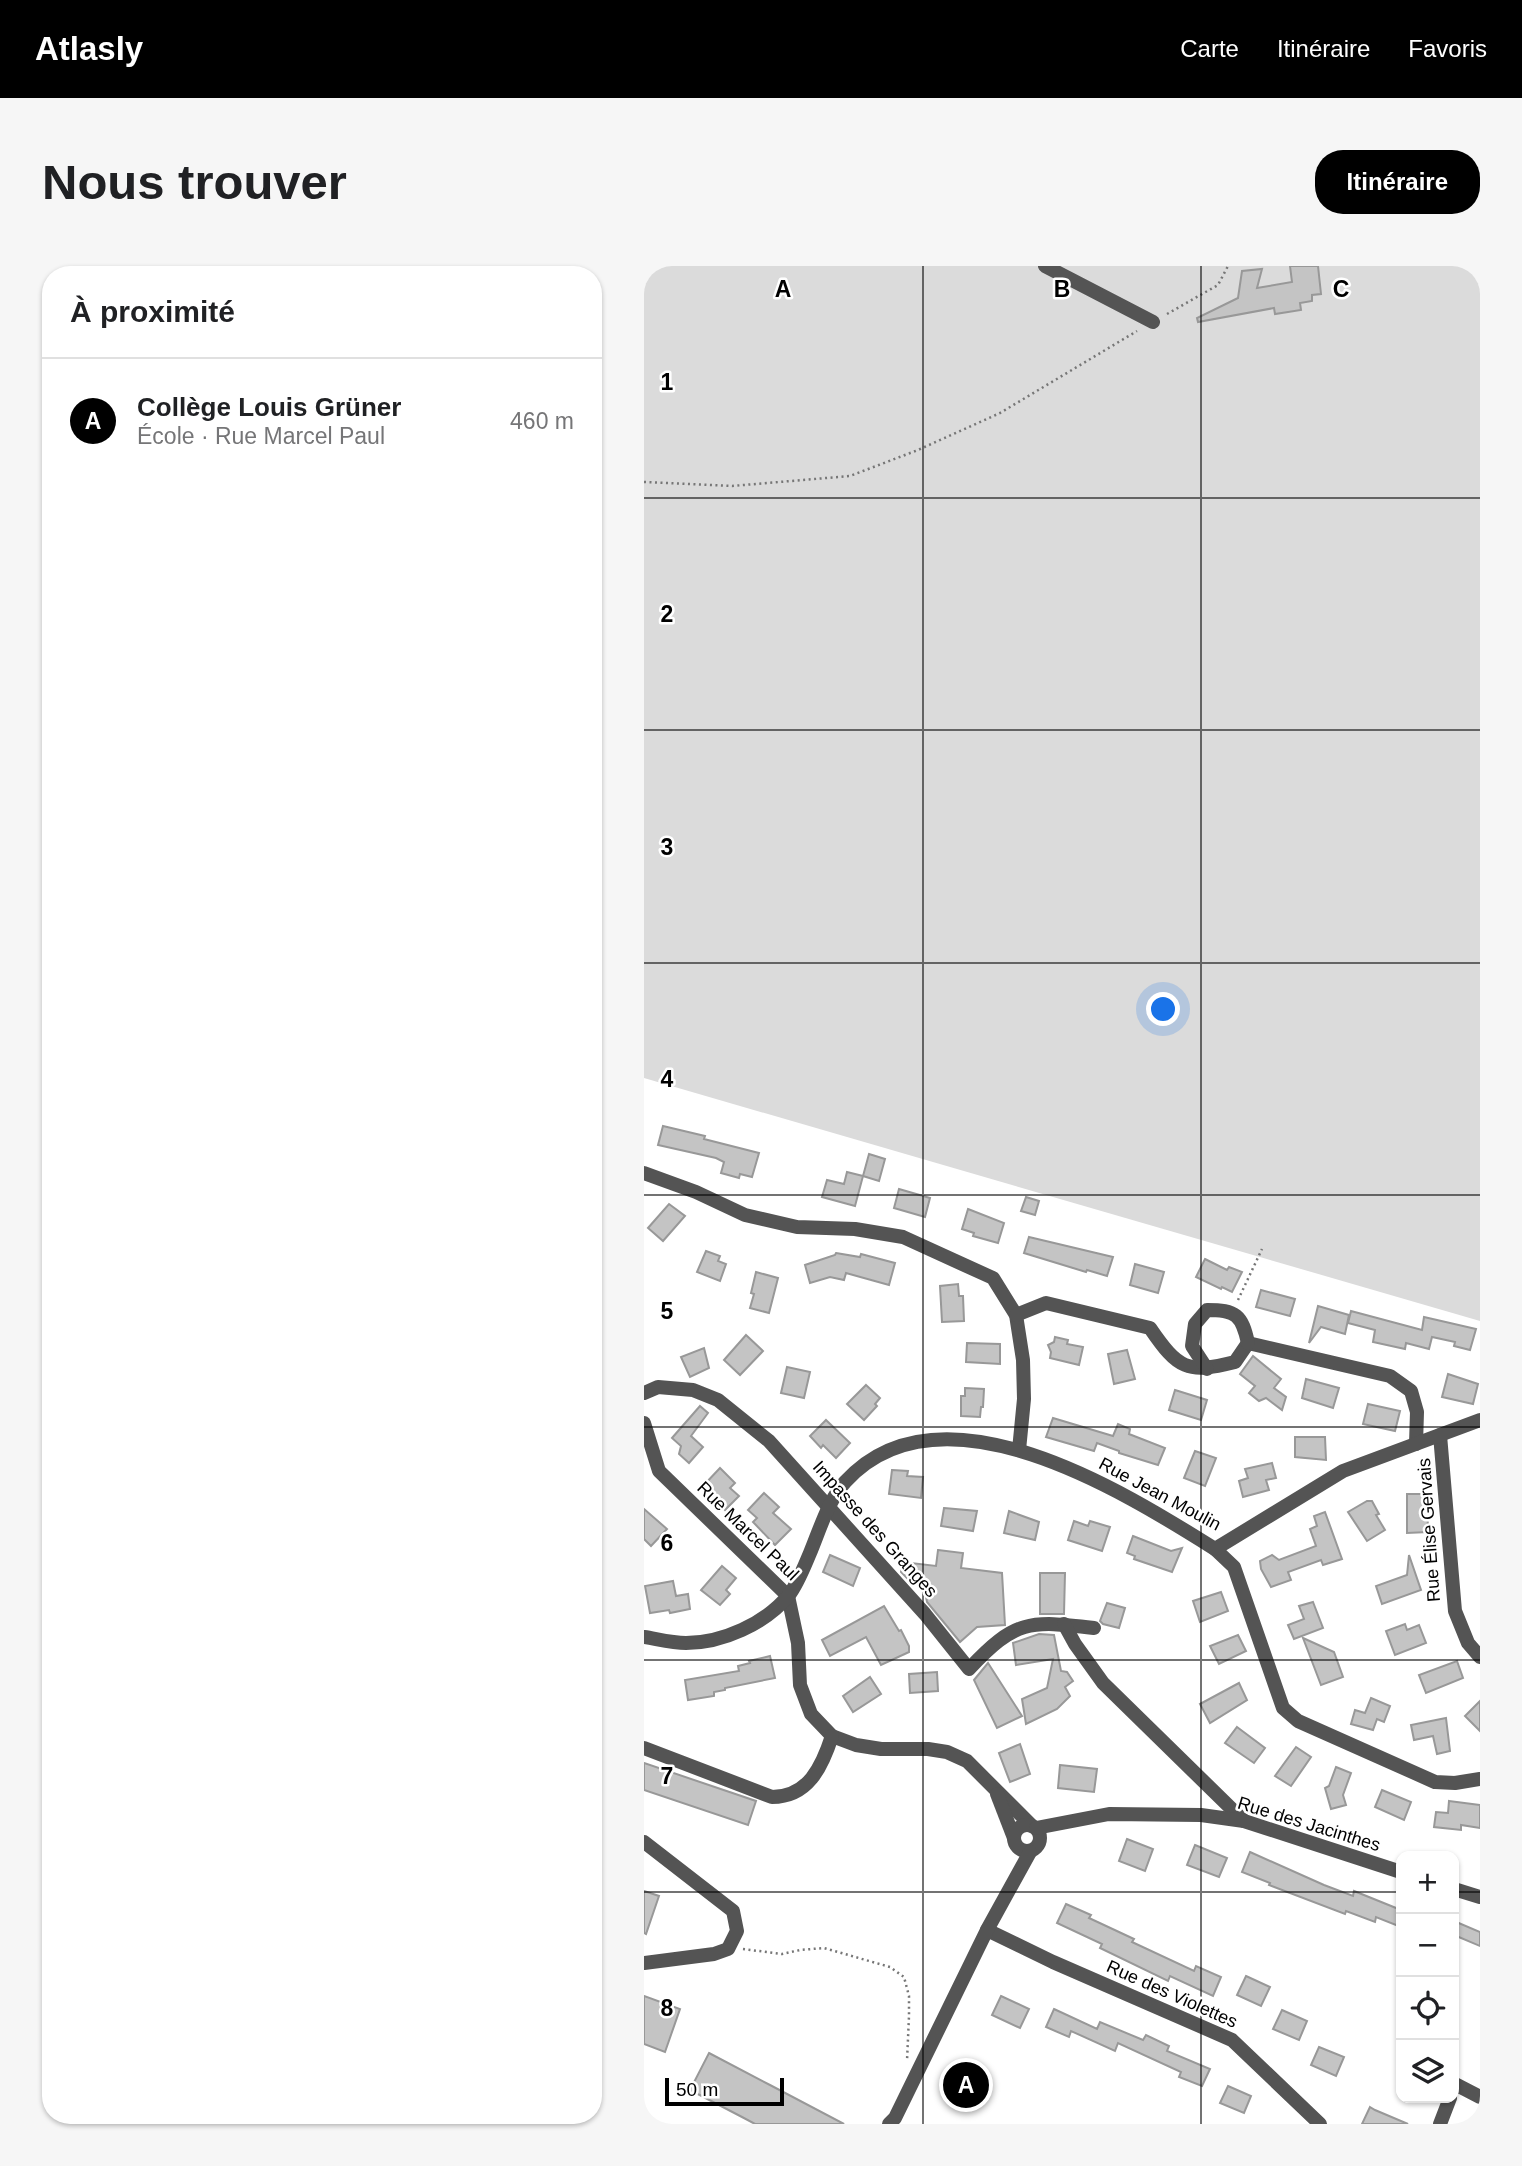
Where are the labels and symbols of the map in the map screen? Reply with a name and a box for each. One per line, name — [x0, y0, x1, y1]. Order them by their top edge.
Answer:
text: A — [775, 276, 791, 302]
text: B — [1054, 276, 1070, 302]
text: C — [1333, 276, 1349, 302]
text: 1 — [661, 369, 674, 395]
text: 2 — [661, 601, 673, 627]
text: 3 — [661, 834, 673, 860]
your location — [1146, 992, 1180, 1026]
text: 4 — [661, 1066, 674, 1092]
text: 5 — [661, 1298, 674, 1324]
street label: Rue Jean Moulin — [1096, 1453, 1224, 1535]
street label: Impasse des Granges — [809, 1457, 941, 1601]
street label: Rue Élise Gervais — [1414, 1457, 1444, 1603]
street label: Rue Marcel Paul — [693, 1478, 803, 1584]
text: 6 — [661, 1530, 673, 1556]
text: 7 — [661, 1763, 673, 1789]
street label: Rue des Jacinthes — [1235, 1793, 1383, 1855]
street label: Rue des Violettes — [1104, 1956, 1240, 2032]
text: 8 — [661, 1995, 674, 2021]
pin: A — [943, 2059, 989, 2111]
scale bar — [665, 2075, 784, 2107]

